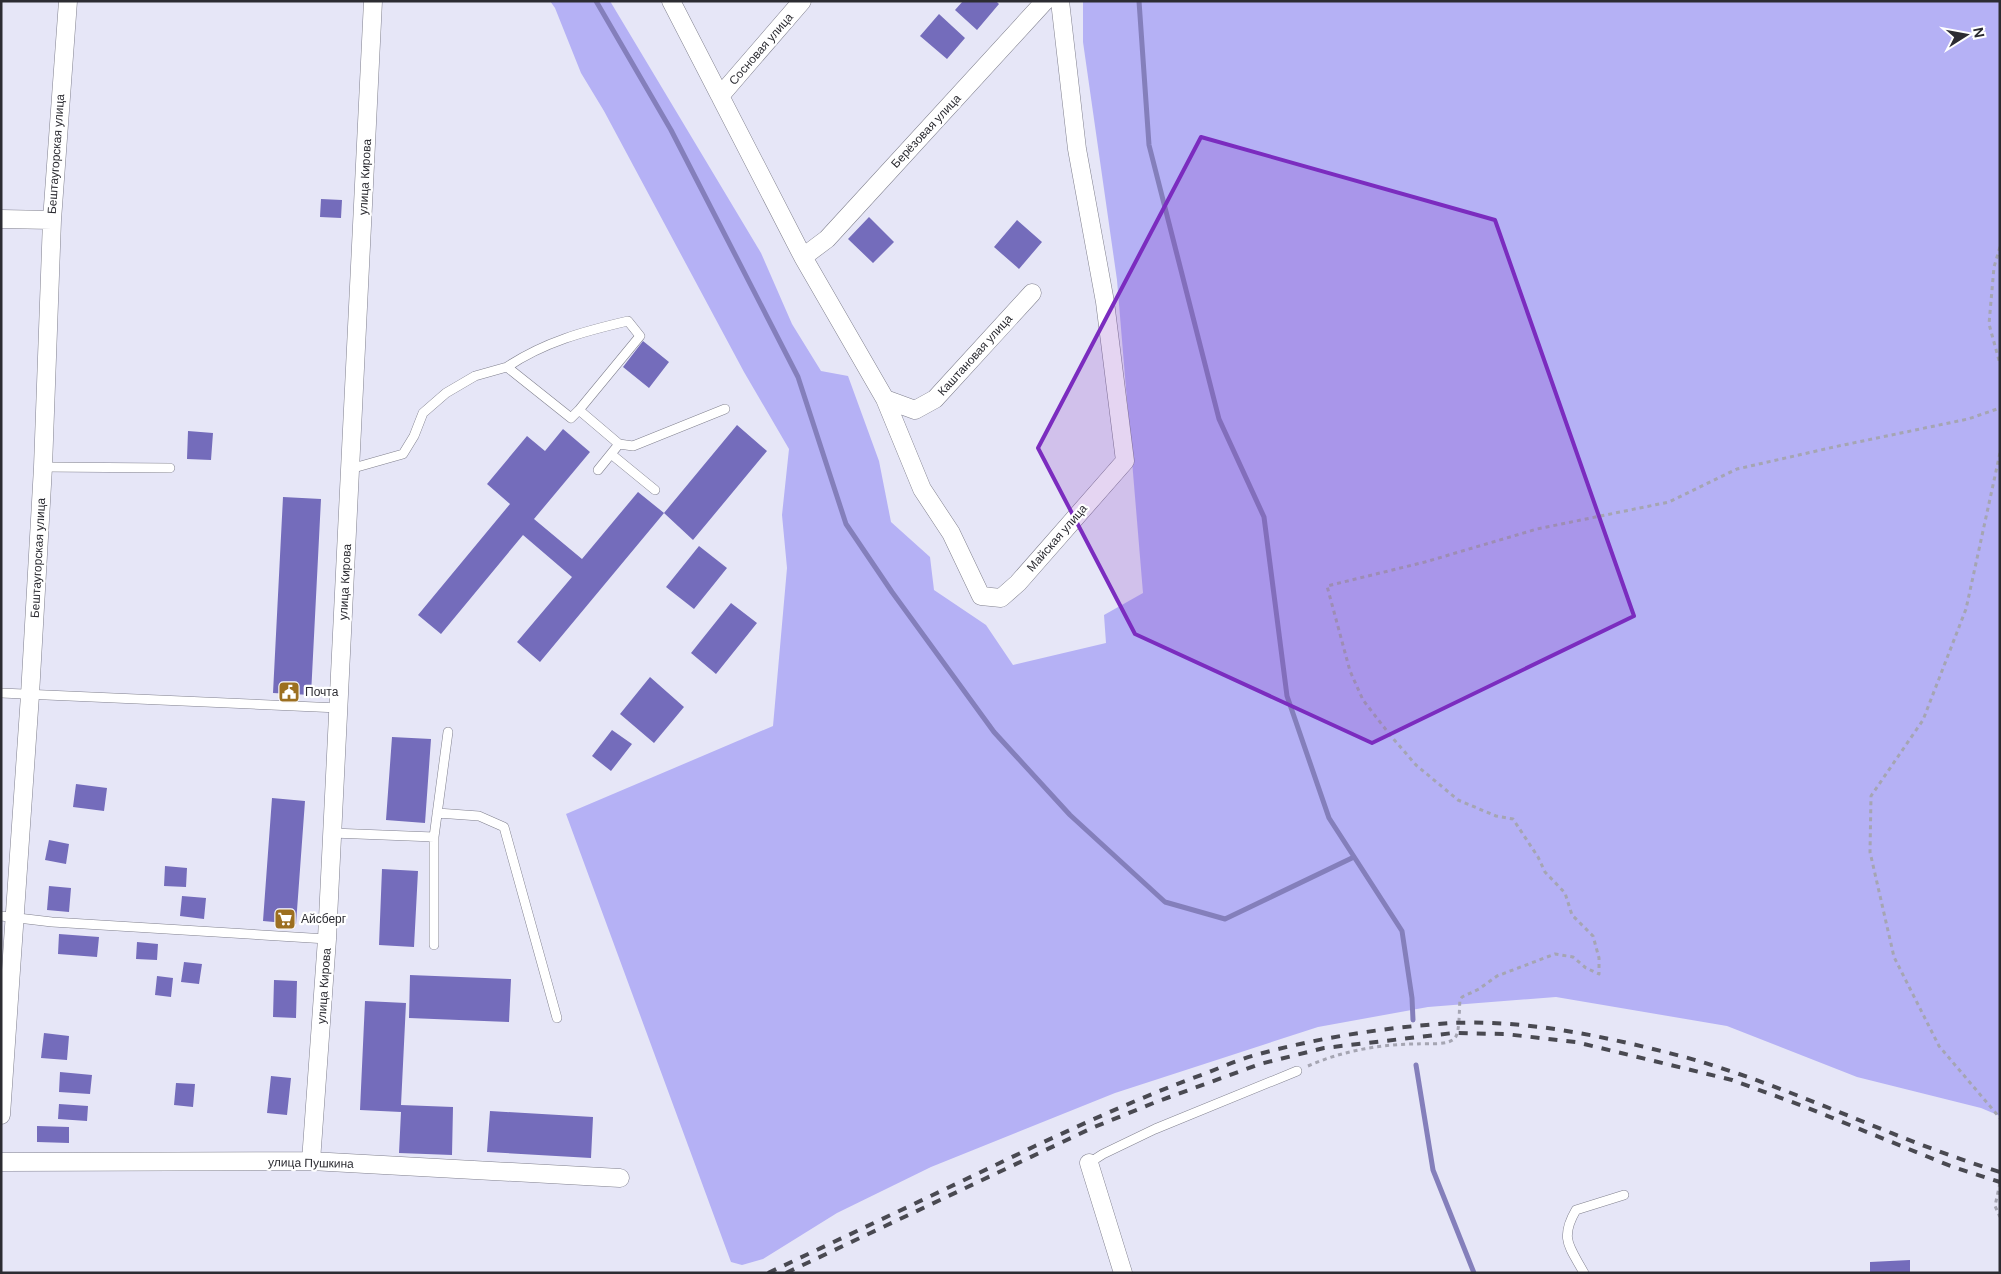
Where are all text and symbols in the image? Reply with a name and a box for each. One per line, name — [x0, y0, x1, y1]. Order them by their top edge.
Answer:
street label: Сосновая улица — [725, 9, 797, 88]
north arrow — [1941, 10, 1991, 60]
text: N — [1969, 26, 1989, 39]
street label: Берёзовая улица — [888, 90, 965, 171]
street label: Бештаугорская улица — [44, 93, 68, 215]
street label: улица Кирова — [355, 138, 375, 215]
street label: Каштановая улица — [934, 311, 1016, 399]
street label: Бештаугорская улица — [27, 497, 49, 619]
street label: Майская улица — [1023, 501, 1091, 575]
street label: улица Кирова — [335, 543, 355, 620]
public building icon: Почта — [277, 680, 301, 704]
place label: Почта — [305, 684, 339, 700]
supermarket icon: Айсберг — [273, 907, 297, 931]
place label: Айсберг — [301, 911, 347, 927]
street label: улица Кирова — [313, 947, 335, 1025]
street label: улица Пушкина — [268, 1154, 354, 1172]

